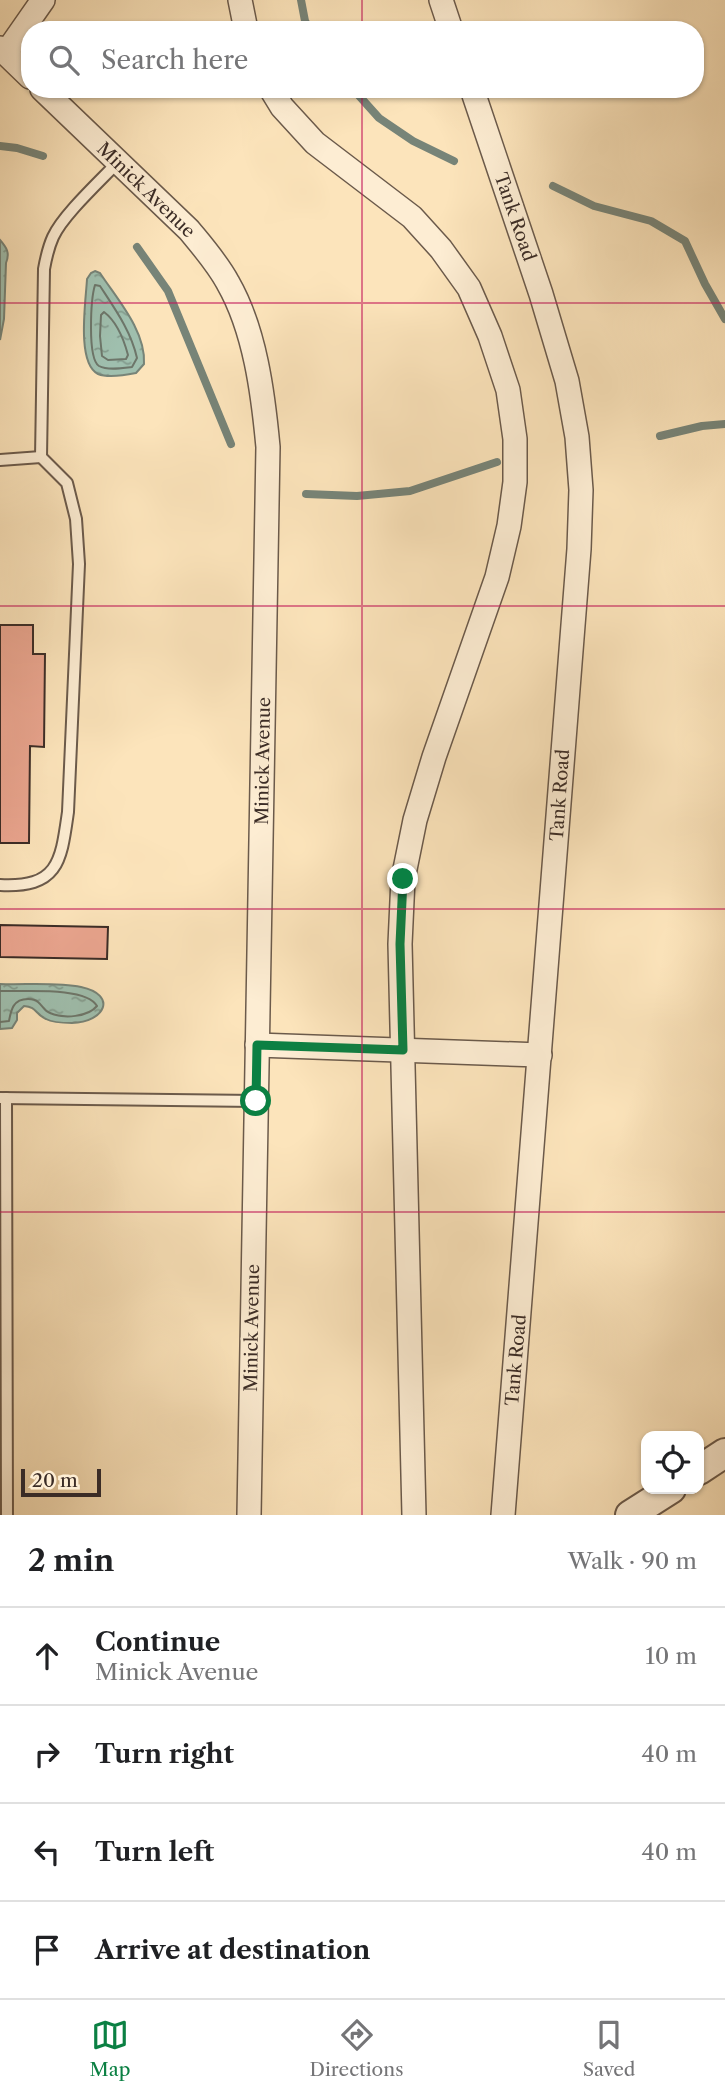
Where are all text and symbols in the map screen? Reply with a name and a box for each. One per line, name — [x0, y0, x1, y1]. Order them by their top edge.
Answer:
search box — [21, 21, 704, 98]
icon: search — [45, 41, 83, 79]
text: Search here — [101, 44, 248, 76]
street label: Minick Avenue — [92, 138, 200, 242]
street label: Tank Road — [490, 170, 540, 264]
street label: Minick Avenue — [251, 697, 275, 825]
street label: Tank Road — [546, 748, 574, 842]
route end — [387, 863, 418, 894]
route start — [240, 1085, 271, 1116]
street label: Minick Avenue — [240, 1264, 264, 1392]
street label: Tank Road — [501, 1313, 531, 1407]
map controls — [641, 1431, 704, 1494]
button: locate — [641, 1431, 704, 1494]
scale bar — [21, 1466, 102, 1498]
text: 20 m — [32, 1469, 78, 1492]
text: 2 min — [28, 1542, 114, 1579]
text: Walk · 90 m — [568, 1547, 697, 1575]
text: Continue — [95, 1626, 220, 1658]
icon: ahead — [28, 1637, 66, 1675]
text: 10 m — [645, 1642, 697, 1670]
text: Minick Avenue — [95, 1658, 258, 1686]
icon: right — [28, 1735, 66, 1773]
text: Turn right — [95, 1738, 234, 1770]
text: 40 m — [642, 1740, 697, 1768]
icon: left — [28, 1833, 66, 1871]
text: Turn left — [95, 1836, 214, 1868]
text: 40 m — [642, 1838, 697, 1866]
icon: arrive — [28, 1931, 66, 1969]
text: Arrive at destination — [95, 1934, 370, 1966]
tab: Map — [90, 2016, 130, 2081]
tab: Directions — [310, 2016, 403, 2081]
tab: Saved — [583, 2016, 635, 2081]

